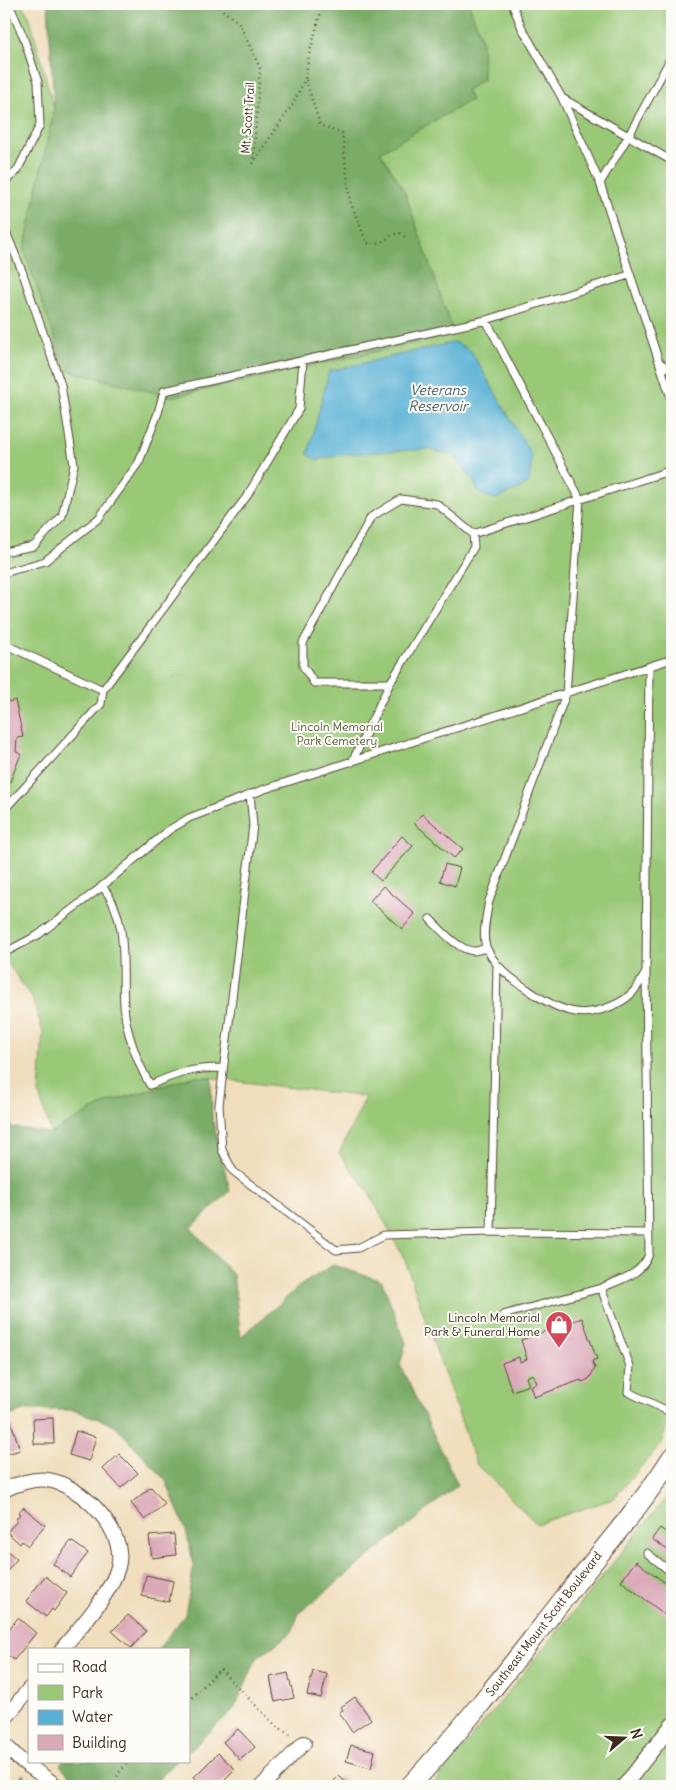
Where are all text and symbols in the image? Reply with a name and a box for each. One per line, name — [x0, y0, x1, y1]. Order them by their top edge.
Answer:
street label: Mt. Scott Trail — [238, 82, 257, 154]
water label: Veterans Reservoir — [408, 381, 470, 415]
park label: Lincoln Memorial Park Cemetery — [291, 719, 383, 748]
place label: Lincoln Memorial Park & Funeral Home — [424, 1310, 540, 1339]
shop icon: Lincoln Memorial Park & Funeral Home — [544, 1310, 574, 1349]
street label: Southeast Mount Scott Boulevard — [482, 1548, 605, 1699]
legend — [28, 1648, 190, 1762]
text: Road — [72, 1657, 107, 1676]
text: Park — [72, 1683, 103, 1702]
text: Water — [72, 1707, 113, 1726]
north arrow — [598, 1712, 648, 1762]
text: N — [626, 1726, 646, 1741]
text: Building — [72, 1733, 127, 1752]

